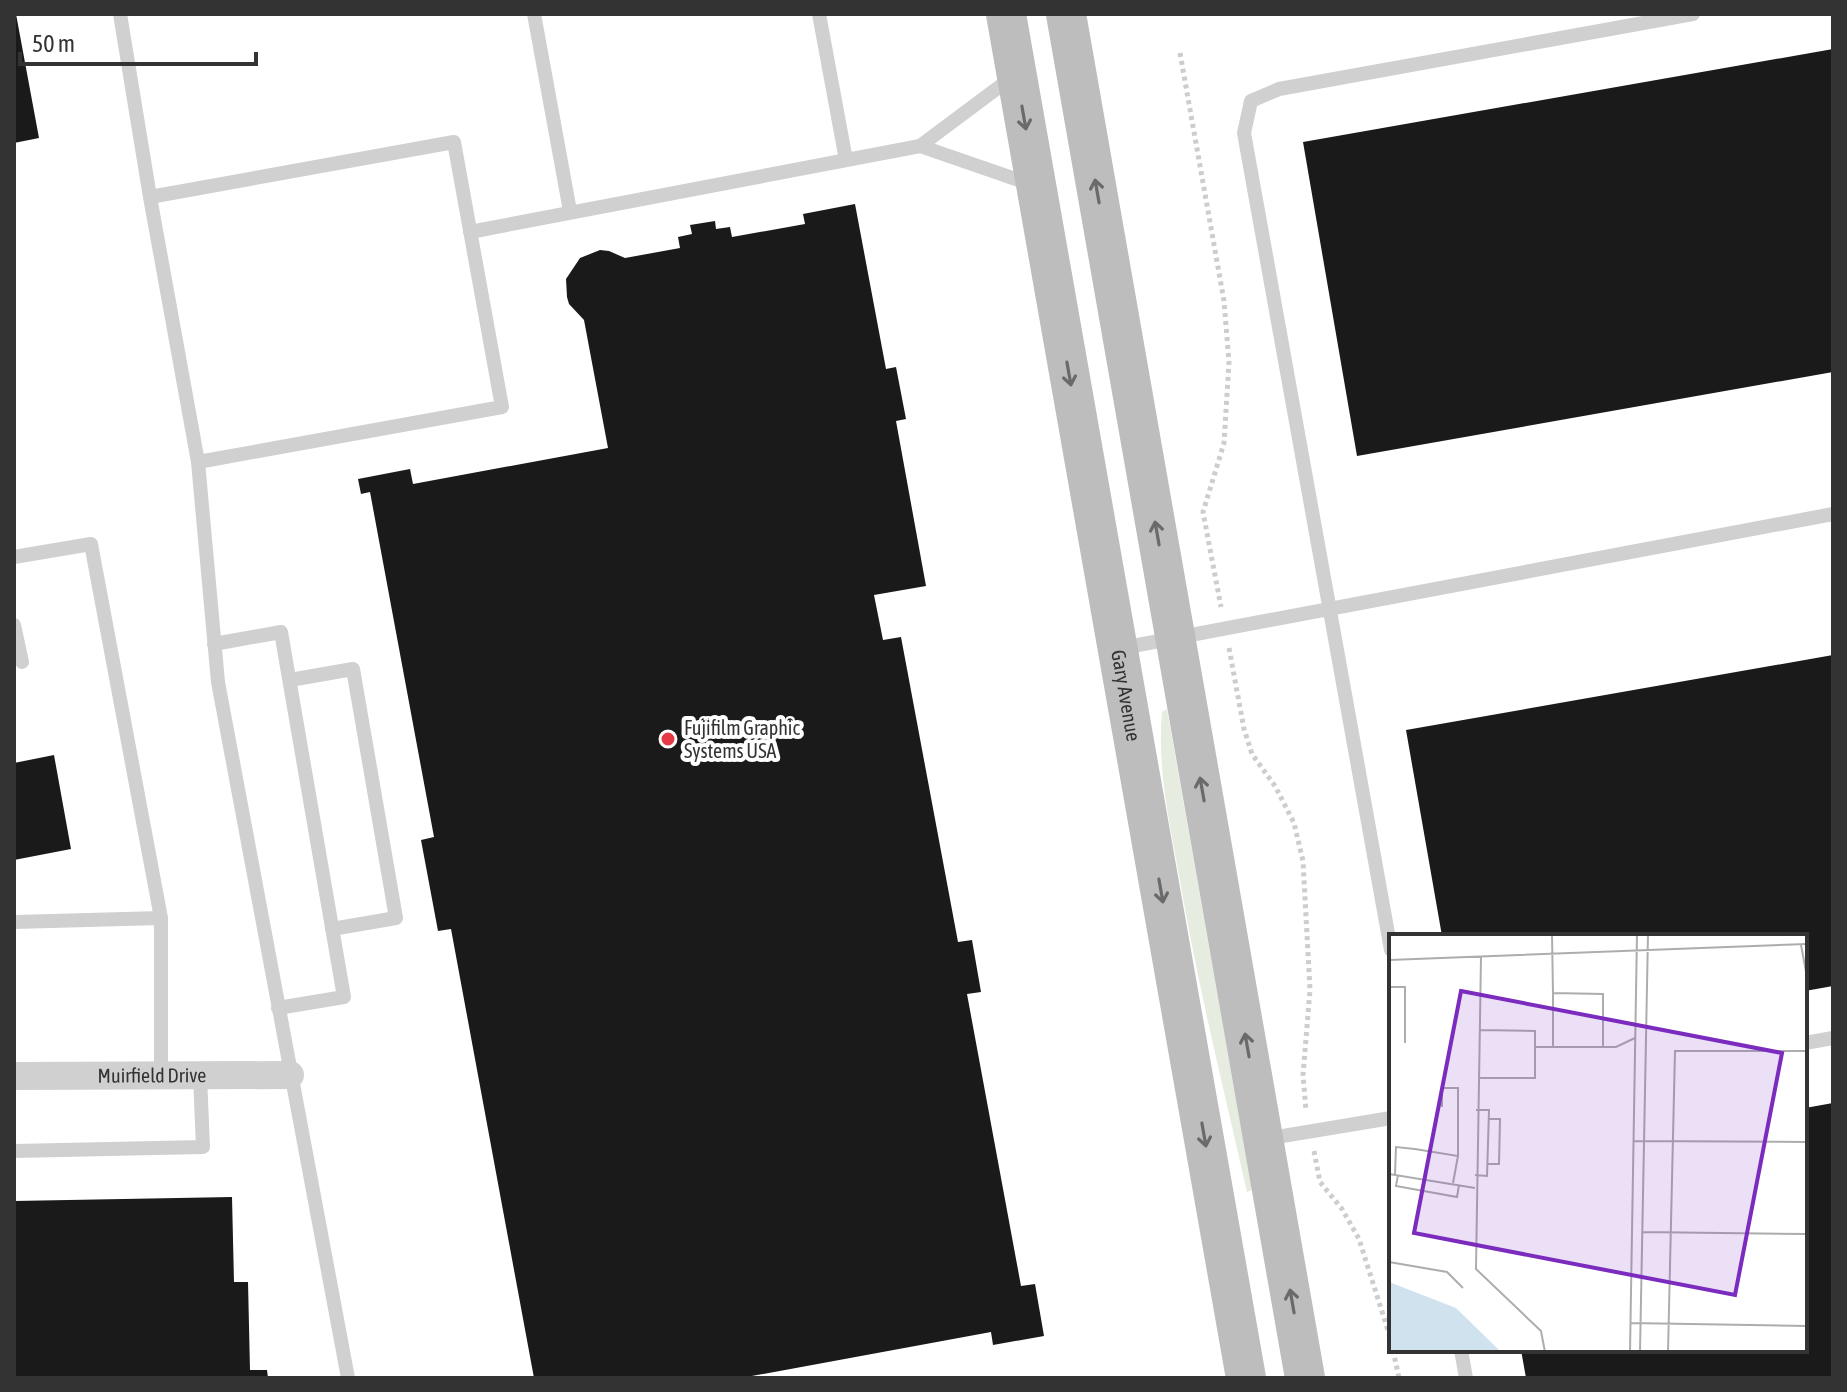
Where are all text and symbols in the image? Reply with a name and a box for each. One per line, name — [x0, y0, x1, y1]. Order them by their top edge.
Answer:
scale bar — [20, 16, 256, 66]
text: 50 m — [32, 30, 75, 57]
one-way arrow — [1018, 105, 1033, 131]
one-way arrow — [1088, 179, 1103, 205]
one-way arrow — [1063, 361, 1078, 387]
one-way arrow — [1148, 521, 1163, 546]
street label: Gary Avenue — [1107, 648, 1146, 743]
place label: Fujifilm Graphic Systems USA — [684, 716, 800, 762]
marker: Fujifilm Graphic Systems USA — [659, 730, 677, 748]
one-way arrow — [1193, 777, 1208, 802]
one-way arrow — [1154, 878, 1169, 903]
inset map — [1389, 934, 1807, 1352]
one-way arrow — [1239, 1033, 1254, 1058]
street label: Muirfield Drive — [98, 1063, 206, 1087]
one-way arrow — [1197, 1122, 1212, 1147]
one-way arrow — [1284, 1289, 1299, 1314]

